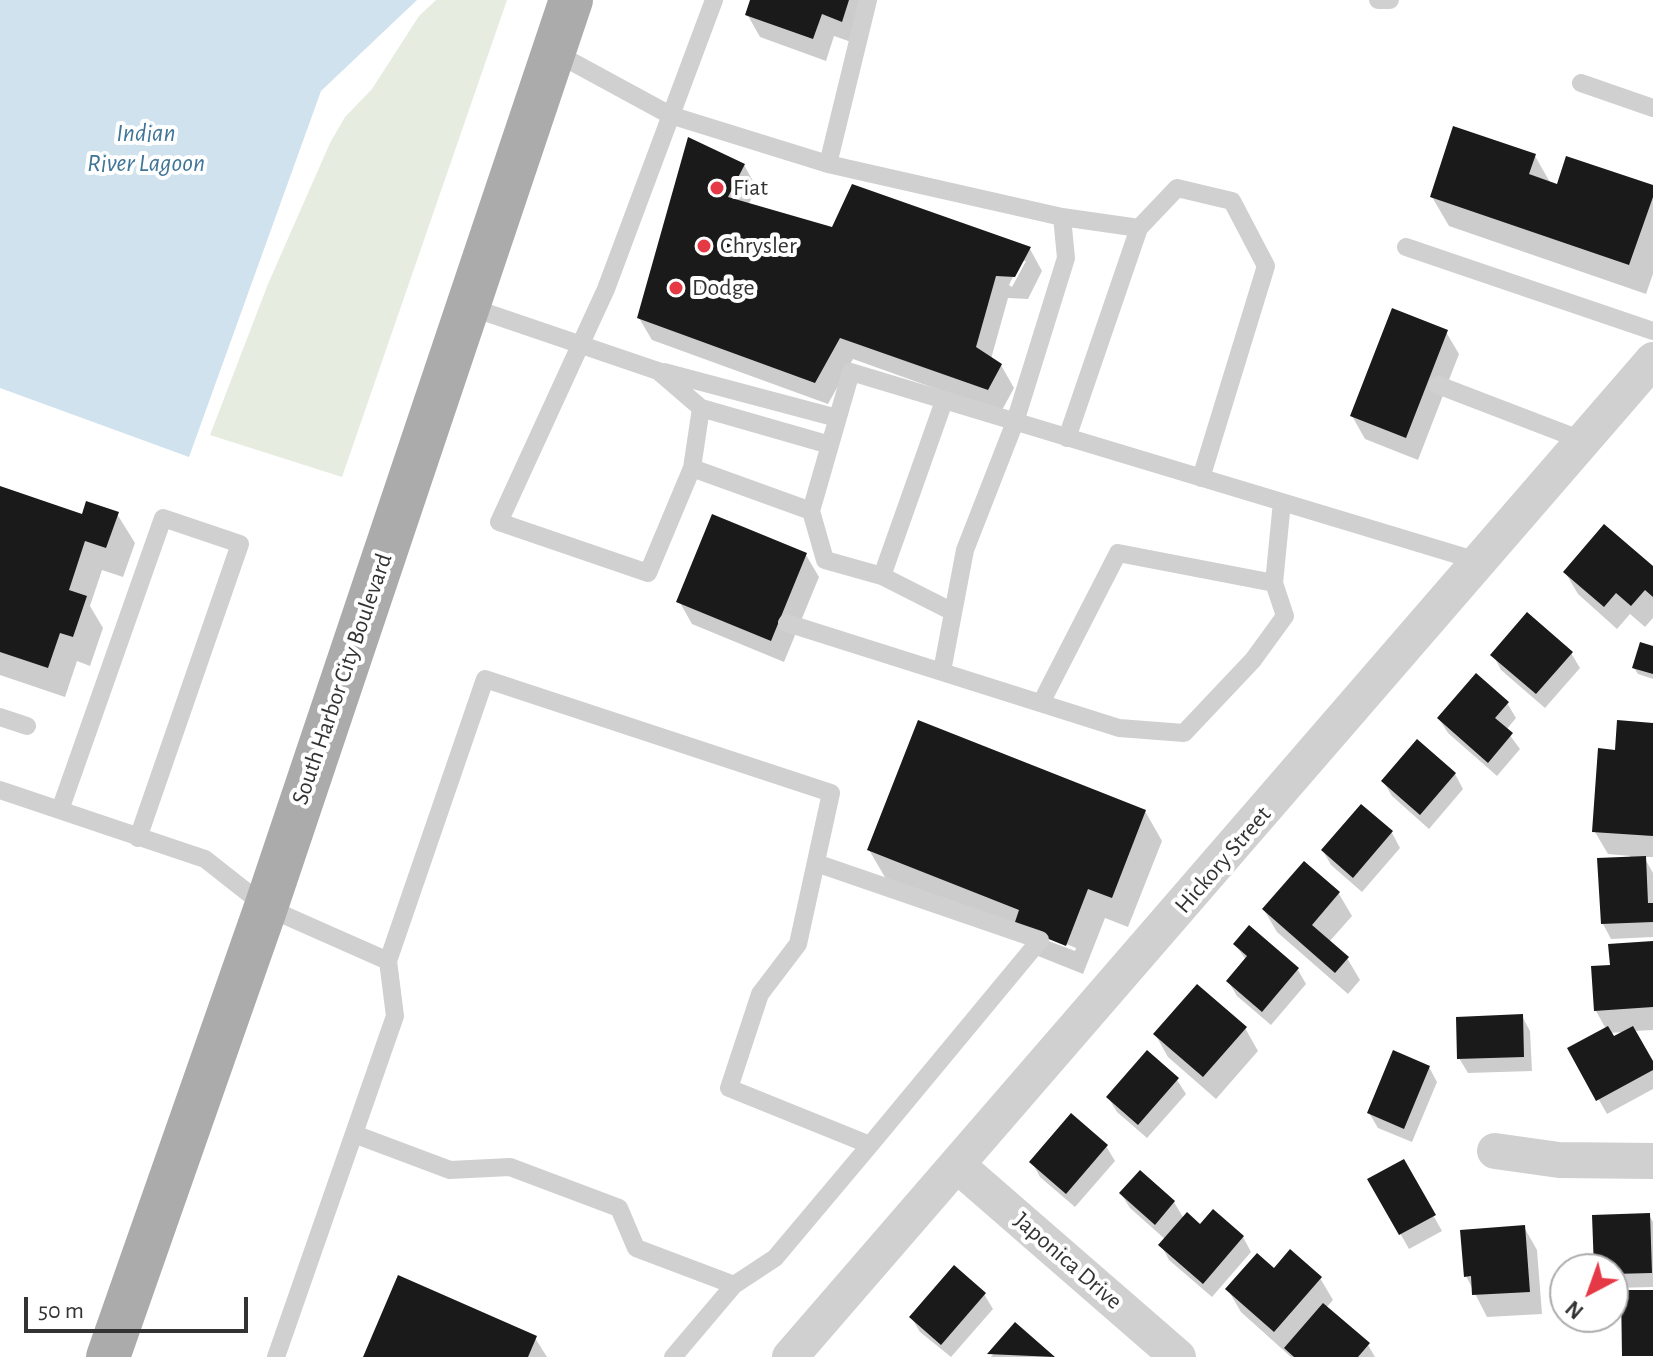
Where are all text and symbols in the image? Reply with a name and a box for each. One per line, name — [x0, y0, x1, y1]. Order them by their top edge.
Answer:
water label: Indian River Lagoon — [87, 117, 205, 178]
place label: Fiat — [733, 174, 768, 202]
marker: Fiat — [708, 179, 726, 197]
place label: Chrysler — [720, 232, 797, 260]
marker: Chrysler — [695, 237, 713, 255]
place label: Dodge — [692, 274, 754, 302]
marker: Dodge — [667, 279, 685, 297]
street label: South Harbor City Boulevard — [285, 550, 399, 808]
street label: Hickory Street — [1169, 801, 1277, 919]
street label: Japonica Drive — [1008, 1206, 1128, 1316]
north arrow — [1549, 1253, 1629, 1333]
scale bar — [28, 1281, 252, 1331]
text: N — [1562, 1296, 1588, 1323]
text: 50 m — [38, 1299, 84, 1323]

